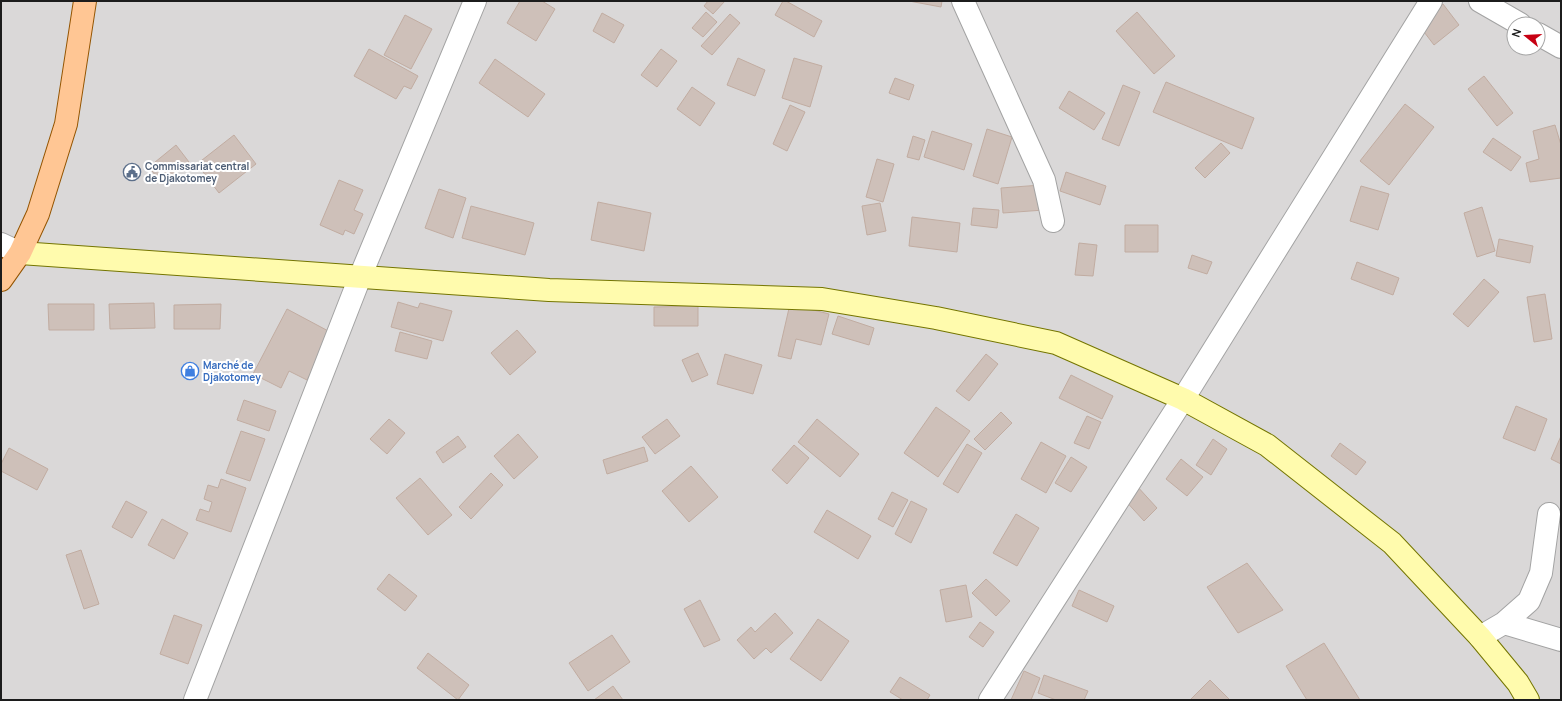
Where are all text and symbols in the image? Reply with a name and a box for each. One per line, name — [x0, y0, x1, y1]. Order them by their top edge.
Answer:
north arrow — [1506, 16, 1546, 56]
text: N — [1508, 27, 1524, 39]
place label: Commissariat central de Djakotomey — [145, 159, 249, 185]
public building icon: Commissariat central de Djakotomey — [122, 162, 142, 182]
place label: Marché de Djakotomey — [203, 358, 261, 384]
shop icon: Marché de Djakotomey — [180, 361, 200, 381]

